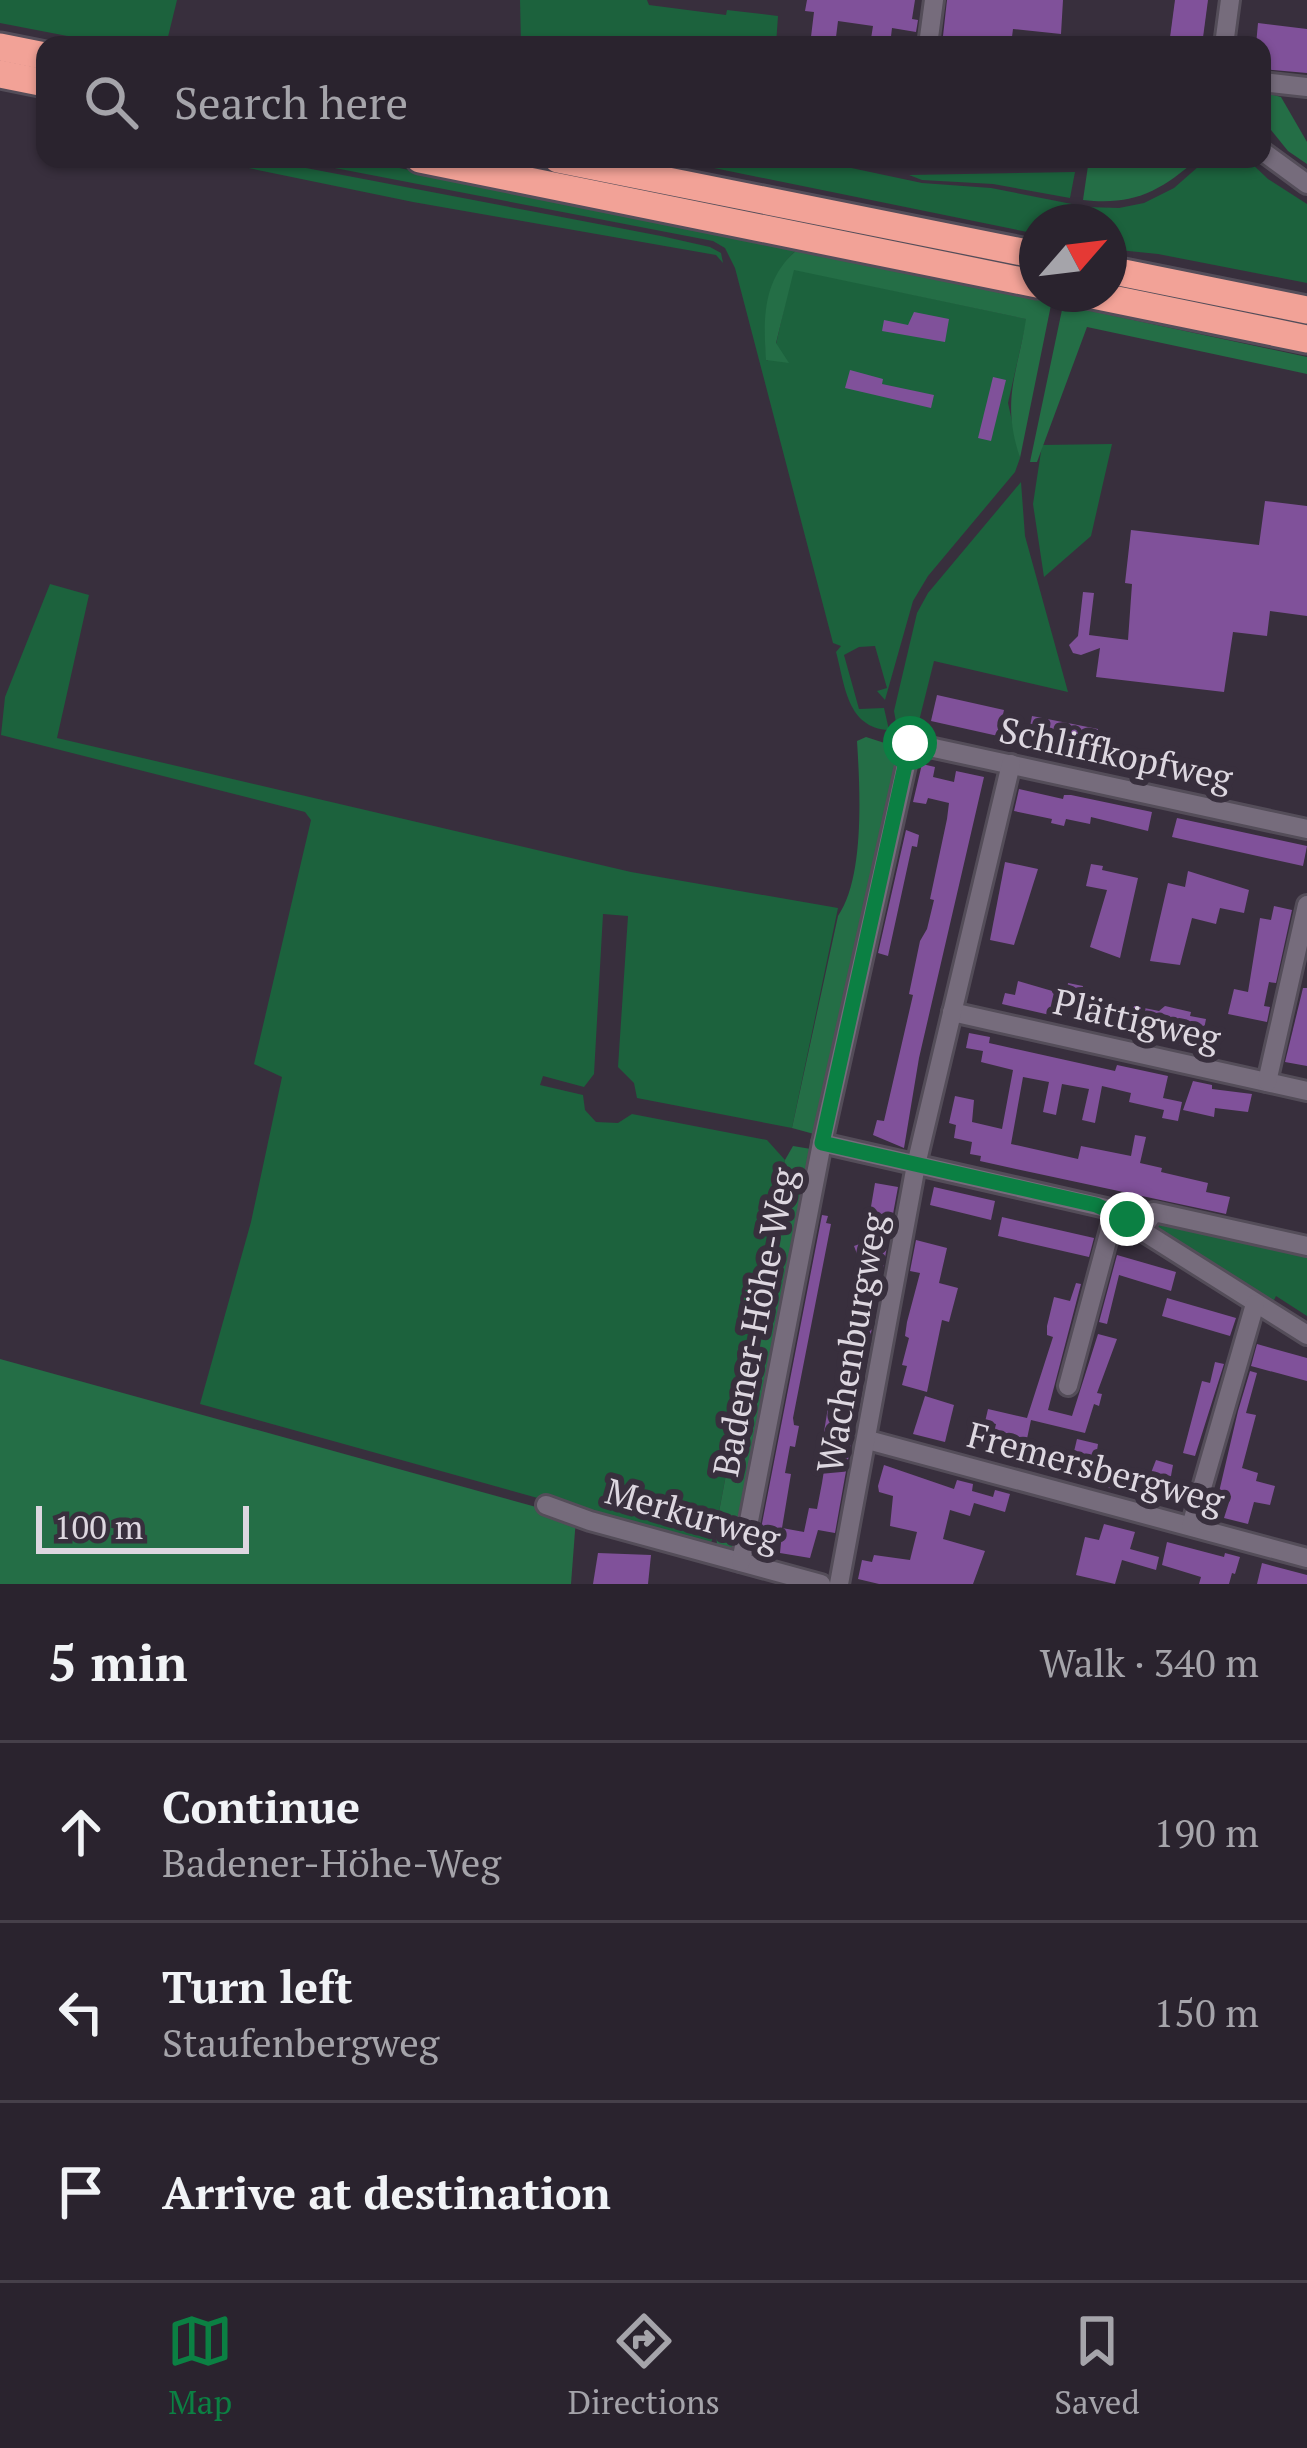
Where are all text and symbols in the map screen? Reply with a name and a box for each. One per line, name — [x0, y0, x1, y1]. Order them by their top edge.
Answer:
search box — [36, 36, 1271, 168]
icon: search — [78, 69, 144, 135]
text: Search here — [174, 72, 408, 132]
north arrow — [1019, 204, 1127, 312]
street label: Schliffkopfweg — [995, 705, 1238, 801]
route start — [883, 716, 937, 770]
street label: Plättigweg — [1049, 977, 1226, 1061]
street label: Badener-Höhe-Weg — [701, 1163, 807, 1480]
route end — [1100, 1192, 1154, 1246]
street label: Wachenburgweg — [805, 1209, 897, 1476]
street label: Fremersbergweg — [963, 1410, 1230, 1524]
street label: Merkurweg — [600, 1467, 787, 1562]
scale bar — [36, 1500, 249, 1553]
text: 100 m — [54, 1505, 143, 1548]
text: 5 min — [48, 1628, 188, 1696]
text: Walk · 340 m — [1040, 1636, 1259, 1688]
text: Continue — [162, 1776, 360, 1836]
icon: ahead — [48, 1799, 114, 1865]
text: 190 m — [1154, 1806, 1259, 1858]
text: Badener-Höhe-Weg — [162, 1836, 501, 1888]
text: Turn left — [162, 1956, 353, 2016]
icon: left — [48, 1979, 114, 2045]
text: 150 m — [1154, 1986, 1259, 2038]
text: Staufenbergweg — [162, 2016, 439, 2068]
icon: arrive — [48, 2159, 114, 2225]
text: Arrive at destination — [162, 2162, 611, 2222]
tab: Map — [167, 2308, 233, 2423]
tab: Directions — [568, 2308, 720, 2423]
tab: Saved — [1054, 2308, 1140, 2423]

